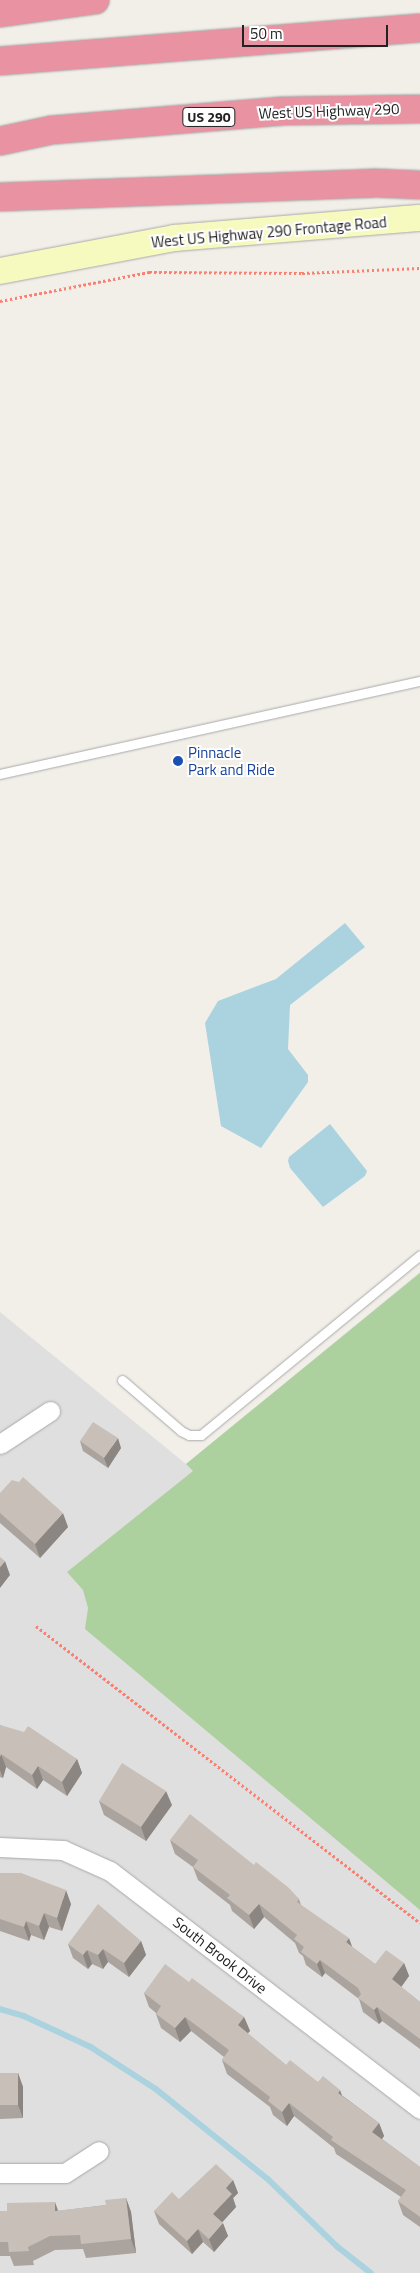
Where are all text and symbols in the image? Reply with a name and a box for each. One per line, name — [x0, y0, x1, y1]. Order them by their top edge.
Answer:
scale bar — [245, 15, 391, 47]
text: 50 m — [250, 22, 283, 45]
street label: West US Highway 290 — [258, 100, 400, 122]
road number: US 290 — [182, 105, 236, 128]
street label: West US Highway 290 Frontage Road — [150, 213, 388, 251]
place label: Pinnacle Park and Ride — [188, 743, 275, 778]
marker: Pinnacle Park and Ride — [172, 755, 184, 767]
street label: South Brook Drive — [170, 1913, 270, 1997]

